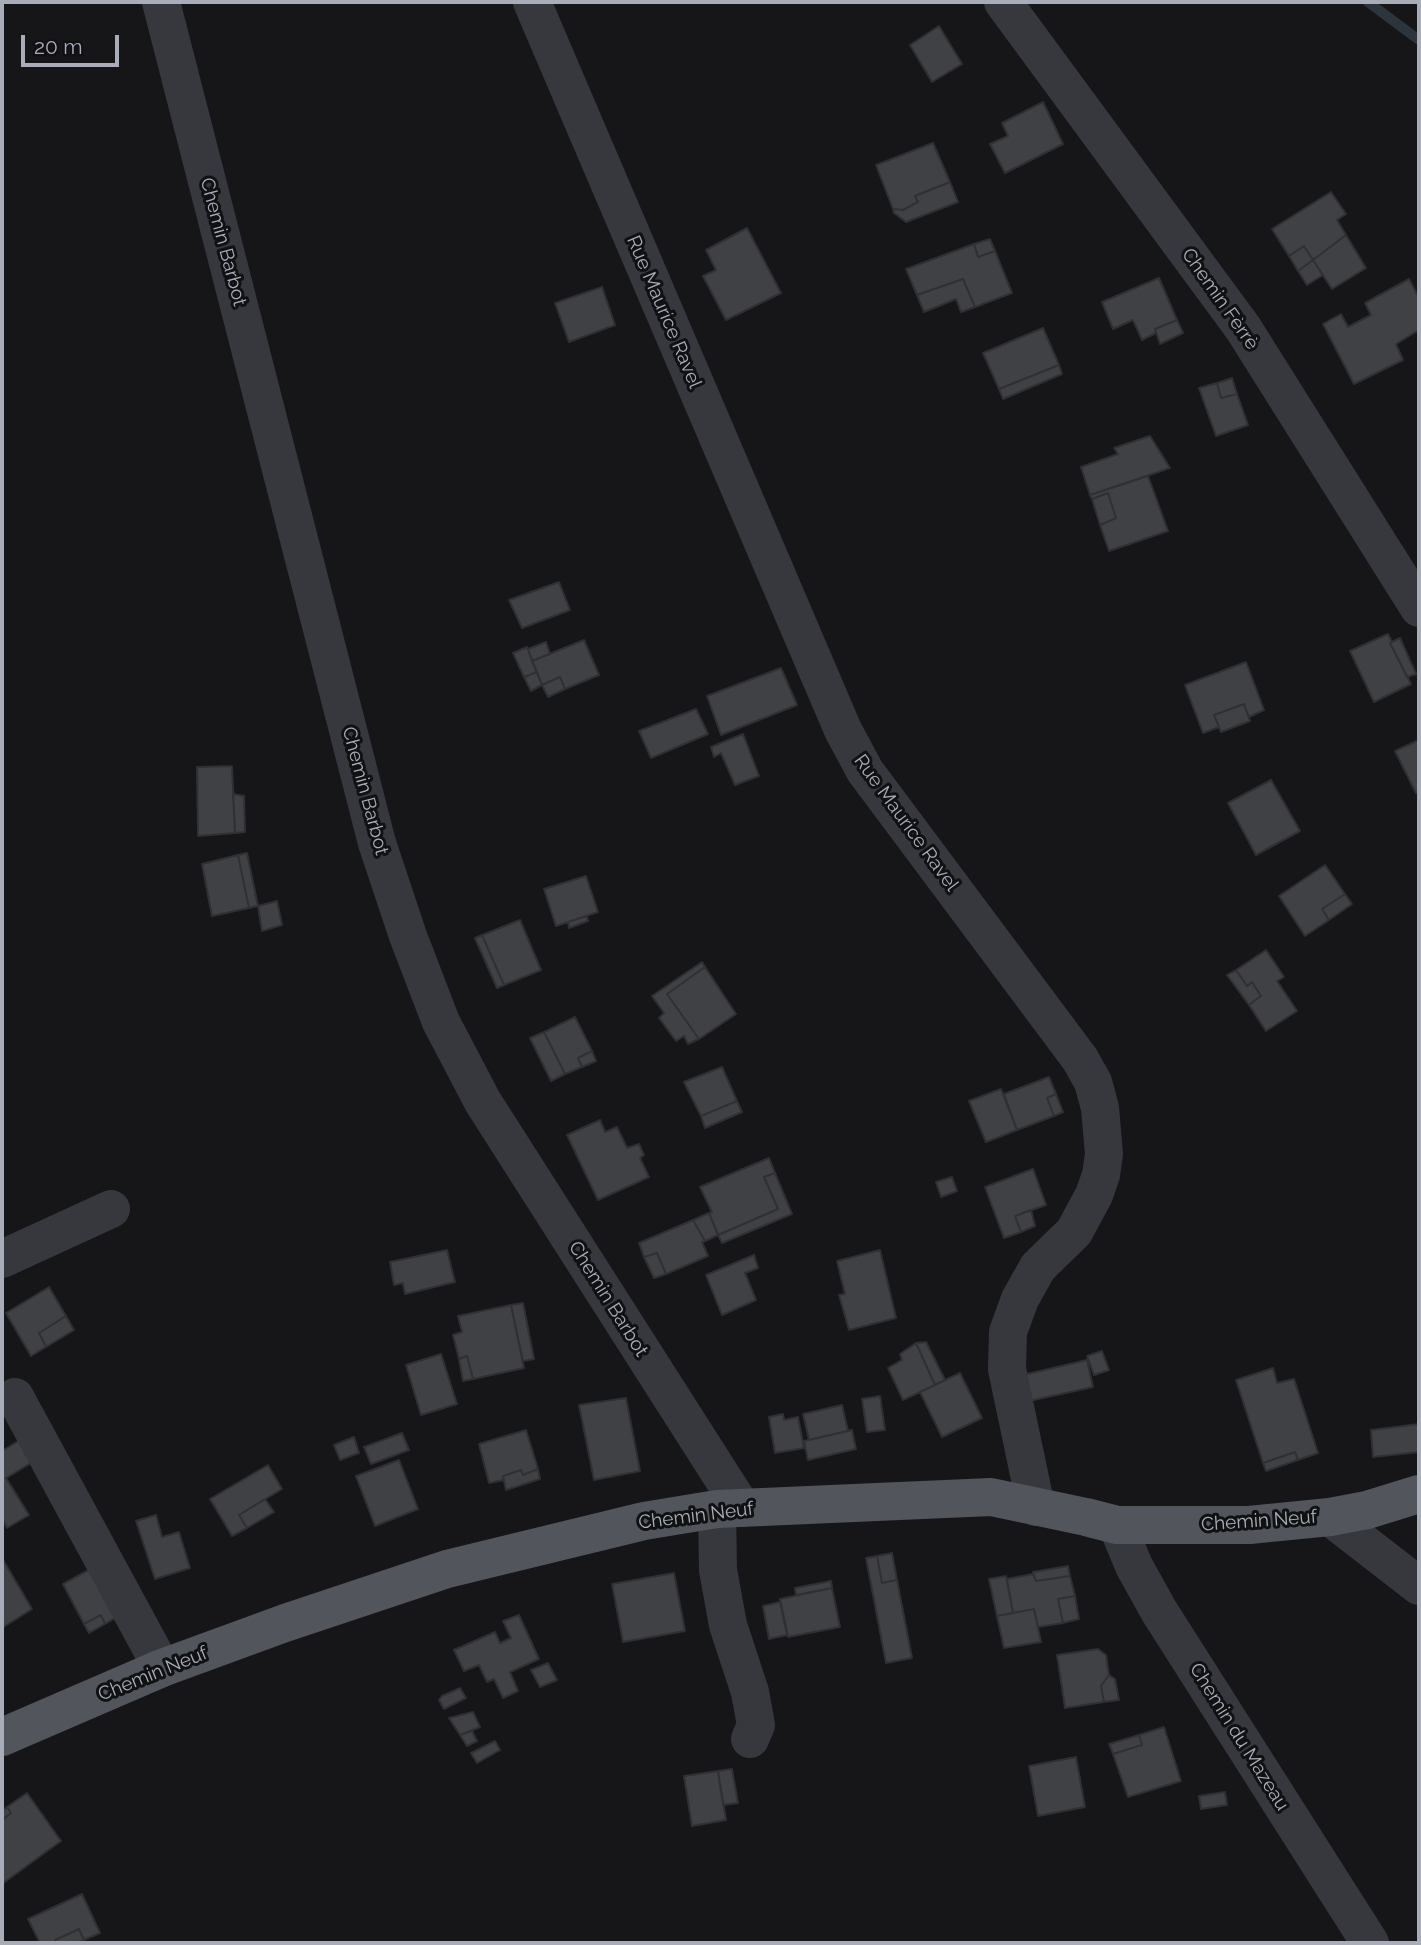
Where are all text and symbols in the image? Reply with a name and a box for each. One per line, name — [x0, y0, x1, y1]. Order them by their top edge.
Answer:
scale bar — [24, 21, 122, 65]
text: 20 m — [34, 34, 82, 59]
street label: Chemin Barbot — [195, 175, 251, 309]
street label: Rue Maurice Ravel — [622, 232, 706, 392]
street label: Chemin Fèrrè — [1177, 244, 1263, 354]
street label: Chemin Barbot — [337, 724, 393, 858]
street label: Rue Maurice Ravel — [849, 750, 963, 896]
street label: Chemin Barbot — [563, 1237, 653, 1361]
street label: Chemin Neuf — [637, 1498, 755, 1534]
street label: Chemin Neuf — [1200, 1506, 1318, 1536]
street label: Chemin Neuf — [95, 1642, 211, 1706]
street label: Chemin du Mazeau — [1184, 1659, 1294, 1815]

